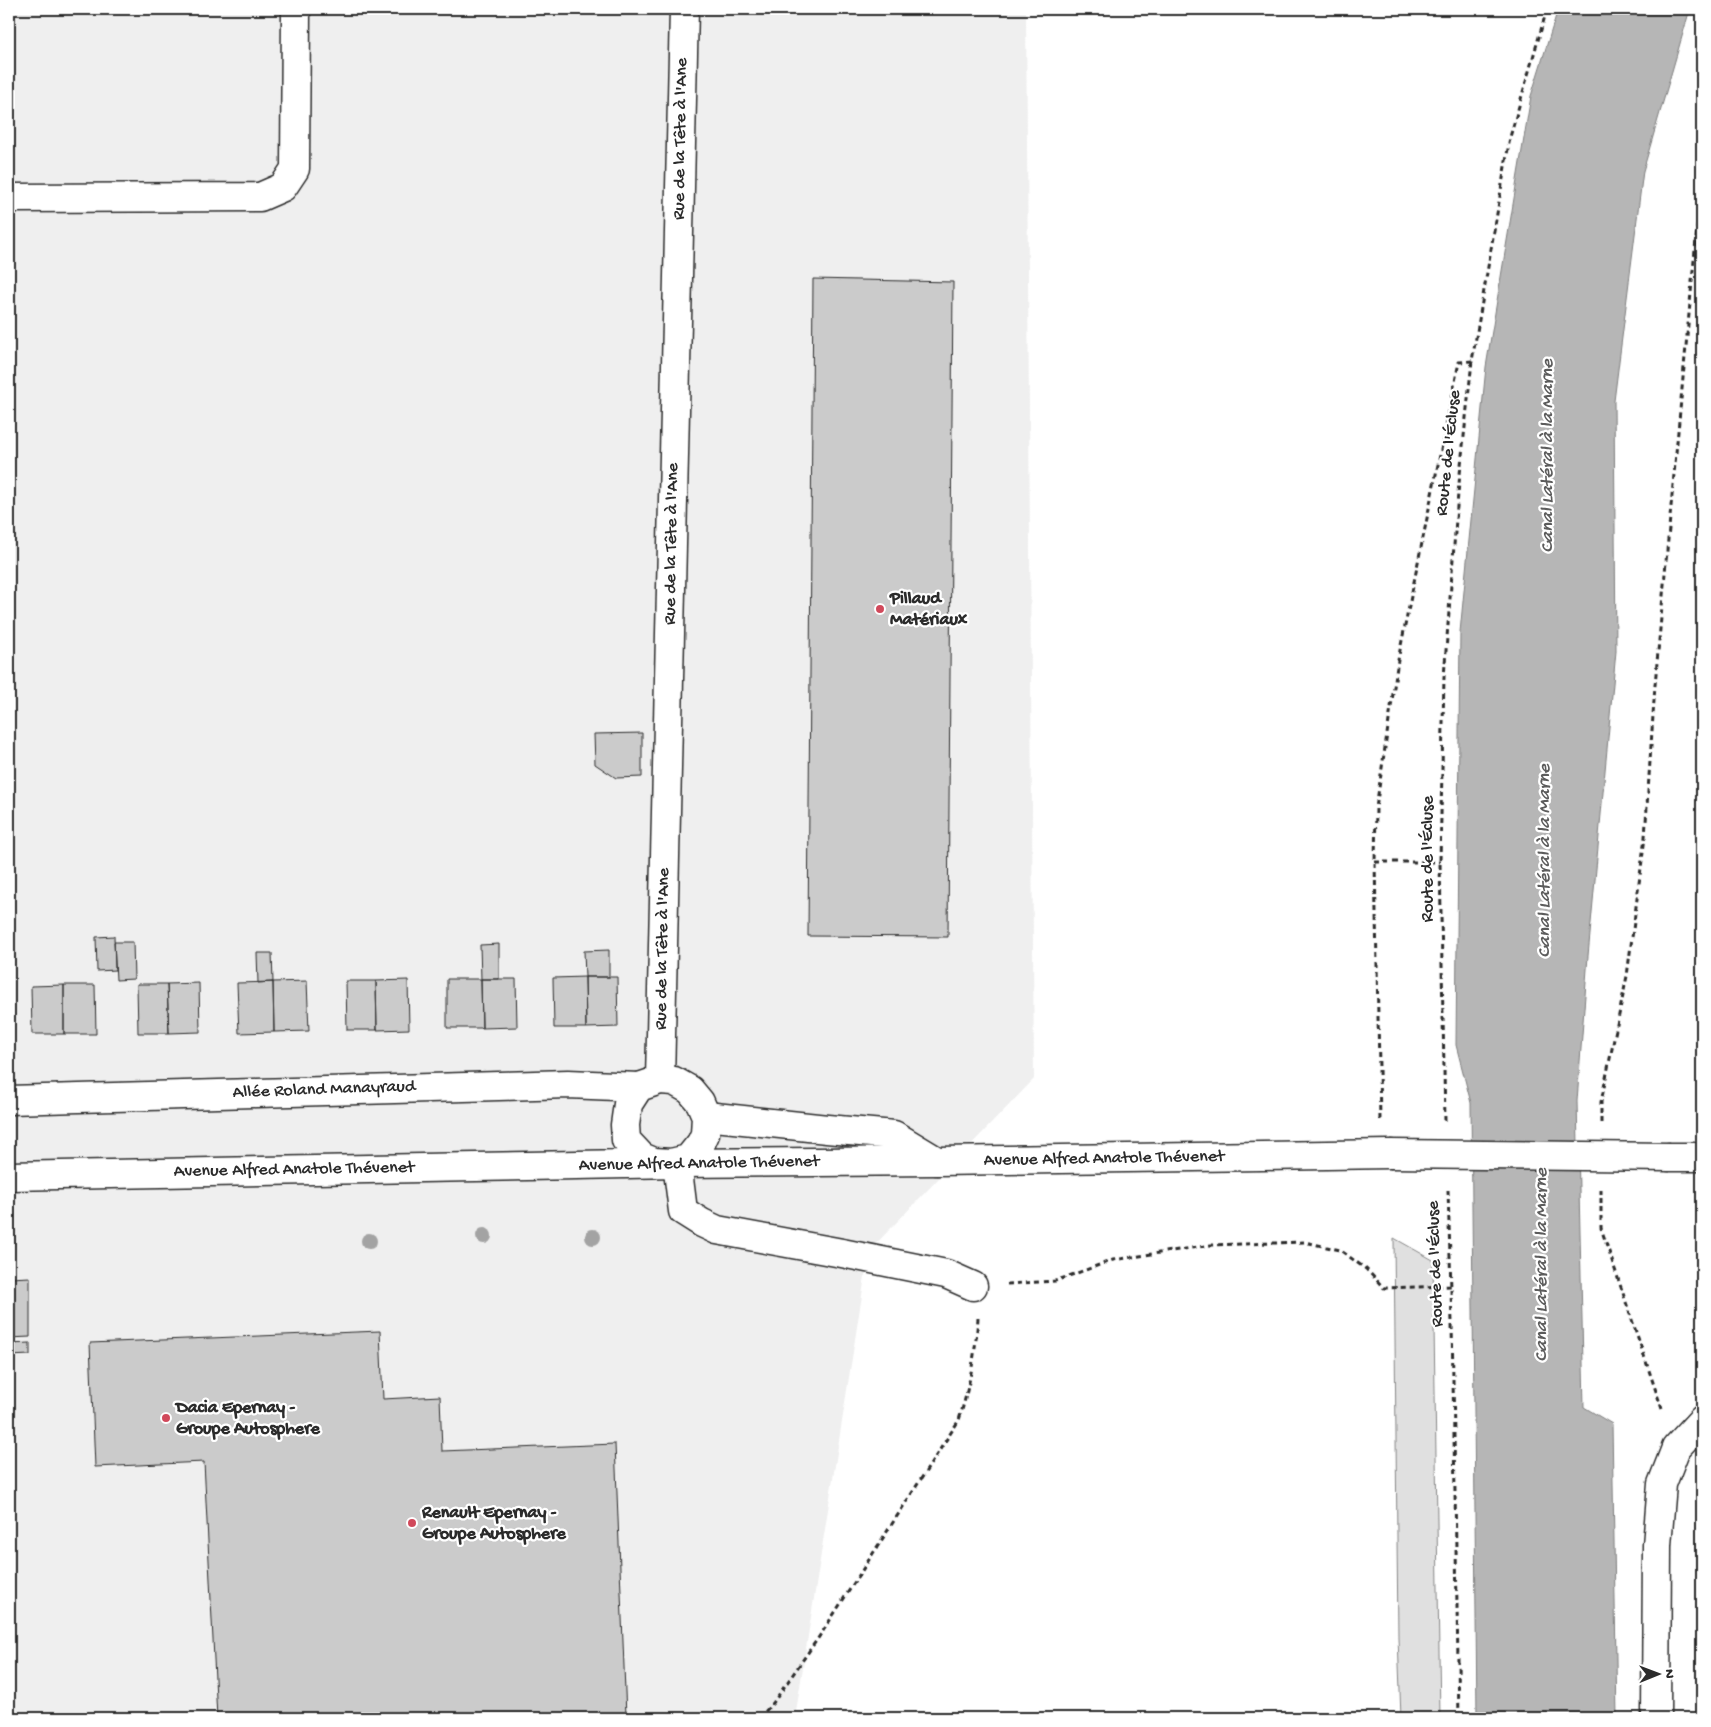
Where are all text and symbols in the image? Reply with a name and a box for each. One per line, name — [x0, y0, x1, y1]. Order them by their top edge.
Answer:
street label: Rue de la Tête à l'Ane — [669, 57, 693, 220]
water label: Canal Latéral à la Marne — [1537, 358, 1560, 553]
street label: Route de l'Écluse — [1432, 388, 1466, 517]
street label: Rue de la Tête à l'Ane — [660, 462, 684, 625]
place label: Pillaud Matériaux — [889, 589, 968, 631]
marker: Pillaud Matériaux — [874, 603, 886, 615]
water label: Canal Latéral à la Marne — [1534, 763, 1557, 958]
street label: Route de l'Écluse — [1418, 795, 1439, 922]
street label: Rue de la Tête à l'Ane — [651, 867, 675, 1030]
street label: Allée Roland Manayraud — [232, 1076, 417, 1104]
street label: Avenue Alfred Anatole Thévenet — [984, 1146, 1226, 1172]
street label: Avenue Alfred Anatole Thévenet — [579, 1151, 821, 1177]
street label: Avenue Alfred Anatole Thévenet — [174, 1157, 416, 1183]
water label: Canal Latéral à la Marne — [1531, 1167, 1554, 1362]
street label: Route de l'Écluse — [1423, 1200, 1449, 1328]
place label: Dacia Epernay - Groupe Autosphere — [174, 1398, 320, 1440]
marker: Dacia Epernay - Groupe Autosphere — [160, 1412, 172, 1424]
place label: Renault Epernay - Groupe Autosphere — [421, 1503, 566, 1545]
marker: Renault Epernay - Groupe Autosphere — [406, 1517, 418, 1529]
north arrow — [1634, 1650, 1684, 1700]
text: N — [1660, 1669, 1677, 1679]

